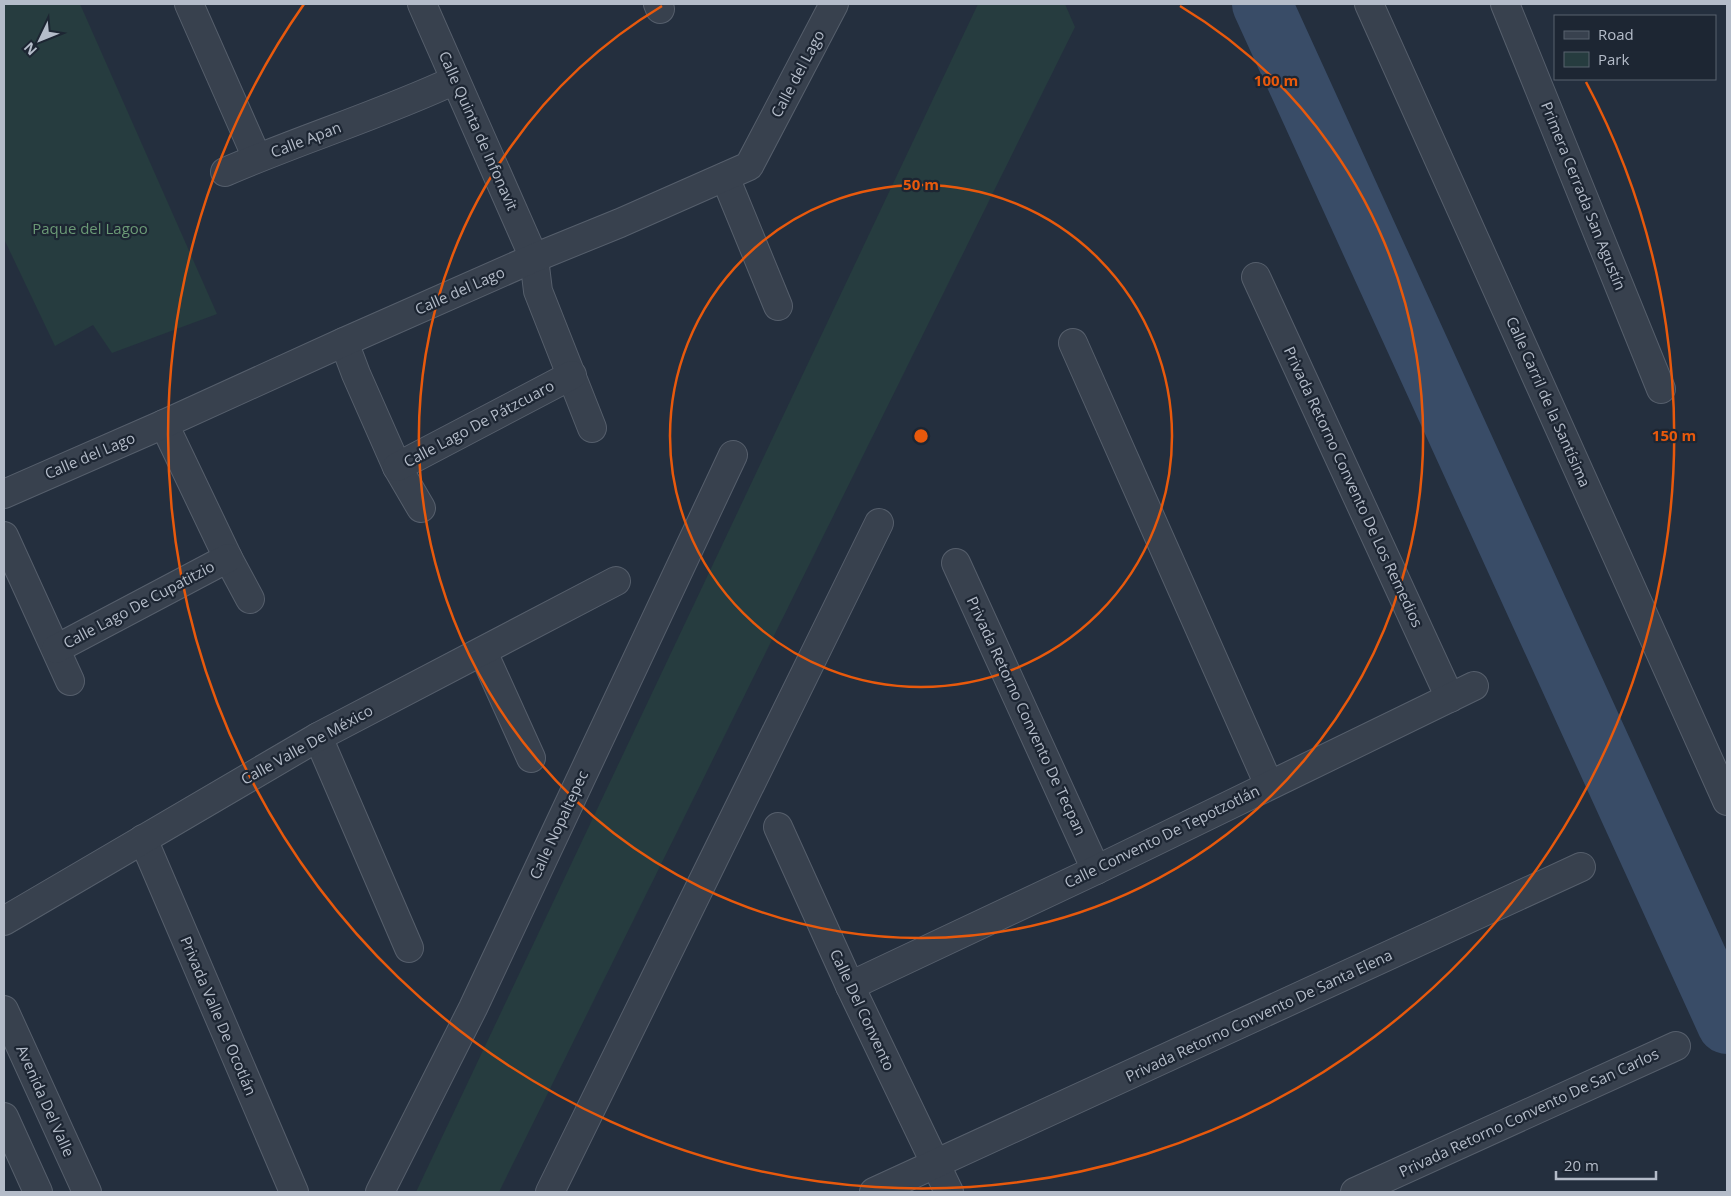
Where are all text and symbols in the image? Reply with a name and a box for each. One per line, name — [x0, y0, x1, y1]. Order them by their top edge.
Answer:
north arrow — [15, 15, 65, 65]
legend — [1554, 15, 1716, 80]
text: Road — [1598, 24, 1634, 44]
street label: Calle del Lago — [766, 26, 829, 121]
text: N — [19, 39, 41, 60]
street label: Calle Quinta de Infonavit — [435, 48, 523, 213]
text: Park — [1598, 49, 1629, 69]
text: 100 m — [1254, 70, 1298, 90]
street label: Primera Cerrada San Agustín — [1537, 98, 1631, 293]
street label: Calle Apan — [268, 116, 344, 162]
text: 50 m — [903, 174, 939, 194]
park label: Paque del Lagoo — [32, 218, 148, 238]
street label: Calle del Lago — [412, 261, 508, 319]
street label: Calle Carril de la Santísima — [1502, 313, 1596, 490]
street label: Privada Retorno Convento De Los Remedios — [1280, 343, 1428, 630]
street label: Calle Lago De Pátzcuaro — [400, 375, 557, 471]
text: 150 m — [1652, 425, 1696, 445]
street label: Calle del Lago — [41, 427, 138, 483]
centre of rings — [912, 427, 930, 445]
street label: Calle Lago De Cupatitzio — [59, 556, 218, 653]
street label: Privada Retorno Convento De Tecpan — [963, 593, 1091, 838]
street label: Calle Valle De México — [237, 700, 376, 789]
street label: Calle Nopaltepec — [524, 767, 592, 882]
street label: Calle Convento De Tepotzotlán — [1061, 780, 1263, 892]
street label: Privada Valle De Ocotlán — [176, 933, 262, 1098]
street label: Privada Retorno Convento De Santa Elena — [1122, 944, 1395, 1086]
street label: Calle Del Convento — [826, 946, 900, 1074]
street label: Avenida Del Valle — [12, 1042, 79, 1160]
street label: Privada Retorno Convento De San Carlos — [1396, 1043, 1662, 1181]
scale bar — [1556, 1148, 1656, 1180]
text: 20 m — [1564, 1155, 1599, 1175]

